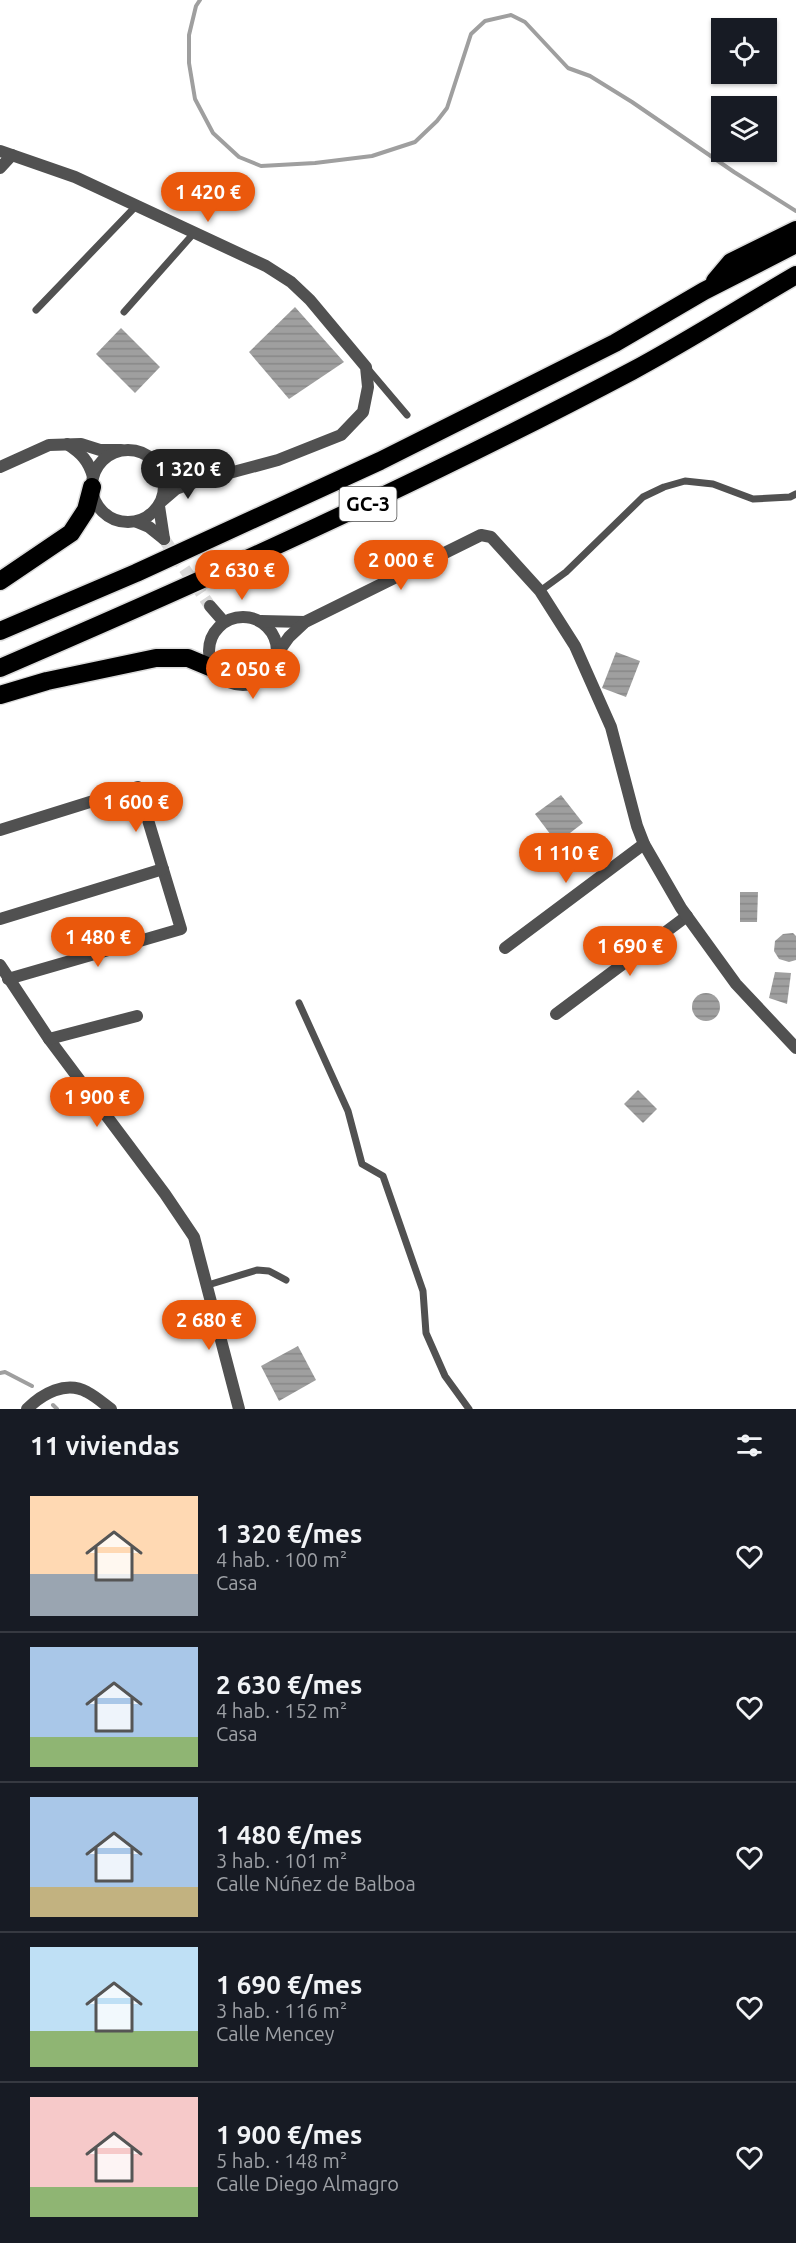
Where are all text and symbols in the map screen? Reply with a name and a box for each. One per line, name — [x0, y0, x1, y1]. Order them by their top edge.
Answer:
map controls — [711, 18, 777, 162]
button: locate — [711, 18, 777, 84]
button: layers — [711, 96, 777, 162]
pin: 1 420 € — [153, 172, 263, 223]
text: 1 420 € — [175, 180, 241, 203]
pin: 1 320 € — [133, 449, 243, 500]
text: 1 320 € — [155, 457, 221, 480]
road number: GC-3 — [340, 487, 397, 521]
pin: 2 000 € — [346, 540, 456, 591]
text: 2 000 € — [368, 548, 434, 571]
pin: 2 630 € — [187, 550, 297, 601]
text: 2 630 € — [209, 558, 275, 581]
pin: 2 050 € — [198, 649, 308, 700]
text: 2 050 € — [220, 657, 286, 680]
pin: 1 600 € — [81, 782, 191, 833]
text: 1 600 € — [103, 790, 169, 813]
pin: 1 110 € — [511, 833, 621, 884]
text: 1 110 € — [533, 841, 599, 864]
pin: 1 480 € — [43, 917, 153, 968]
text: 1 480 € — [65, 925, 131, 948]
pin: 1 690 € — [575, 926, 685, 977]
text: 1 690 € — [597, 934, 663, 957]
pin: 1 900 € — [42, 1077, 152, 1128]
text: 1 900 € — [64, 1085, 130, 1108]
pin: 2 680 € — [154, 1300, 264, 1351]
text: 2 680 € — [176, 1308, 242, 1331]
icon: filters — [733, 1429, 766, 1462]
text: 11 viviendas — [30, 1431, 180, 1460]
text: 1 320 €/mes — [216, 1519, 362, 1548]
icon: home — [78, 1520, 150, 1592]
icon: heart — [733, 1540, 766, 1573]
text: 4 hab. · 100 m² — [216, 1548, 347, 1571]
text: Casa — [216, 1571, 258, 1594]
text: 2 630 €/mes — [216, 1670, 362, 1699]
icon: home — [78, 1671, 150, 1743]
icon: heart — [733, 1691, 766, 1724]
text: 4 hab. · 152 m² — [216, 1699, 347, 1722]
text: Casa — [216, 1722, 258, 1745]
text: 1 480 €/mes — [216, 1820, 362, 1849]
icon: home — [78, 1821, 150, 1893]
icon: heart — [733, 1841, 766, 1874]
text: 3 hab. · 101 m² — [216, 1849, 347, 1872]
text: Calle Núñez de Balboa — [216, 1872, 416, 1895]
text: 1 690 €/mes — [216, 1970, 362, 1999]
icon: home — [78, 1971, 150, 2043]
icon: heart — [733, 1991, 766, 2024]
text: 3 hab. · 116 m² — [216, 1999, 347, 2022]
text: Calle Mencey — [216, 2022, 334, 2045]
text: 1 900 €/mes — [216, 2120, 362, 2149]
icon: home — [78, 2121, 150, 2193]
icon: heart — [733, 2141, 766, 2174]
text: 5 hab. · 148 m² — [216, 2149, 347, 2172]
text: Calle Diego Almagro — [216, 2172, 399, 2195]

